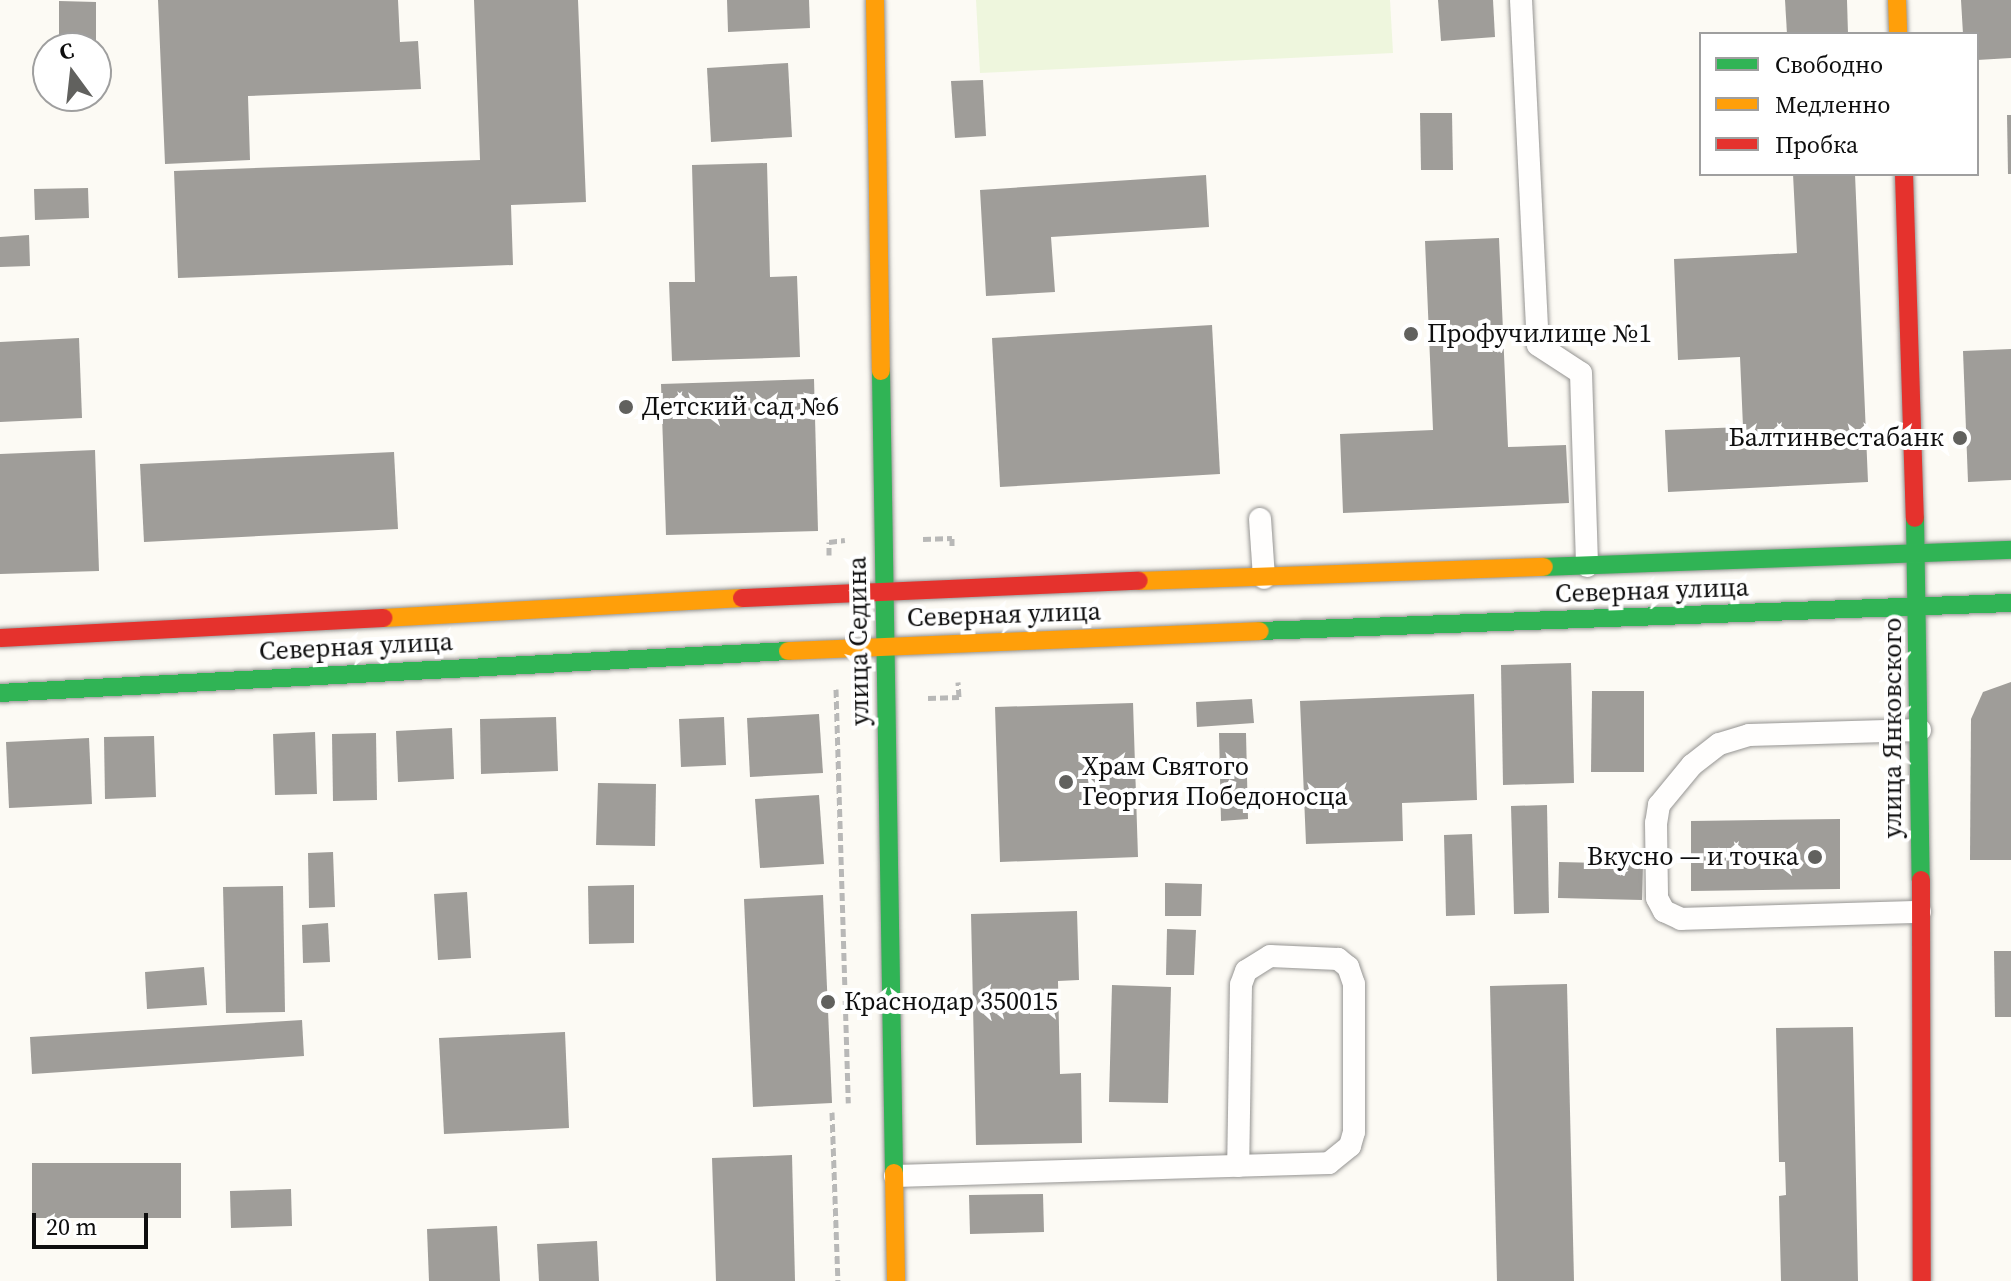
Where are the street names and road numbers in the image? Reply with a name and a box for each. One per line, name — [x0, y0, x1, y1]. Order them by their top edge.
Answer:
street label: улица Седина — [842, 556, 876, 726]
street label: Северная улица — [1555, 572, 1749, 610]
street label: Северная улица — [907, 596, 1101, 634]
street label: улица Янковского — [1877, 618, 1909, 838]
street label: Северная улица — [258, 626, 454, 668]

